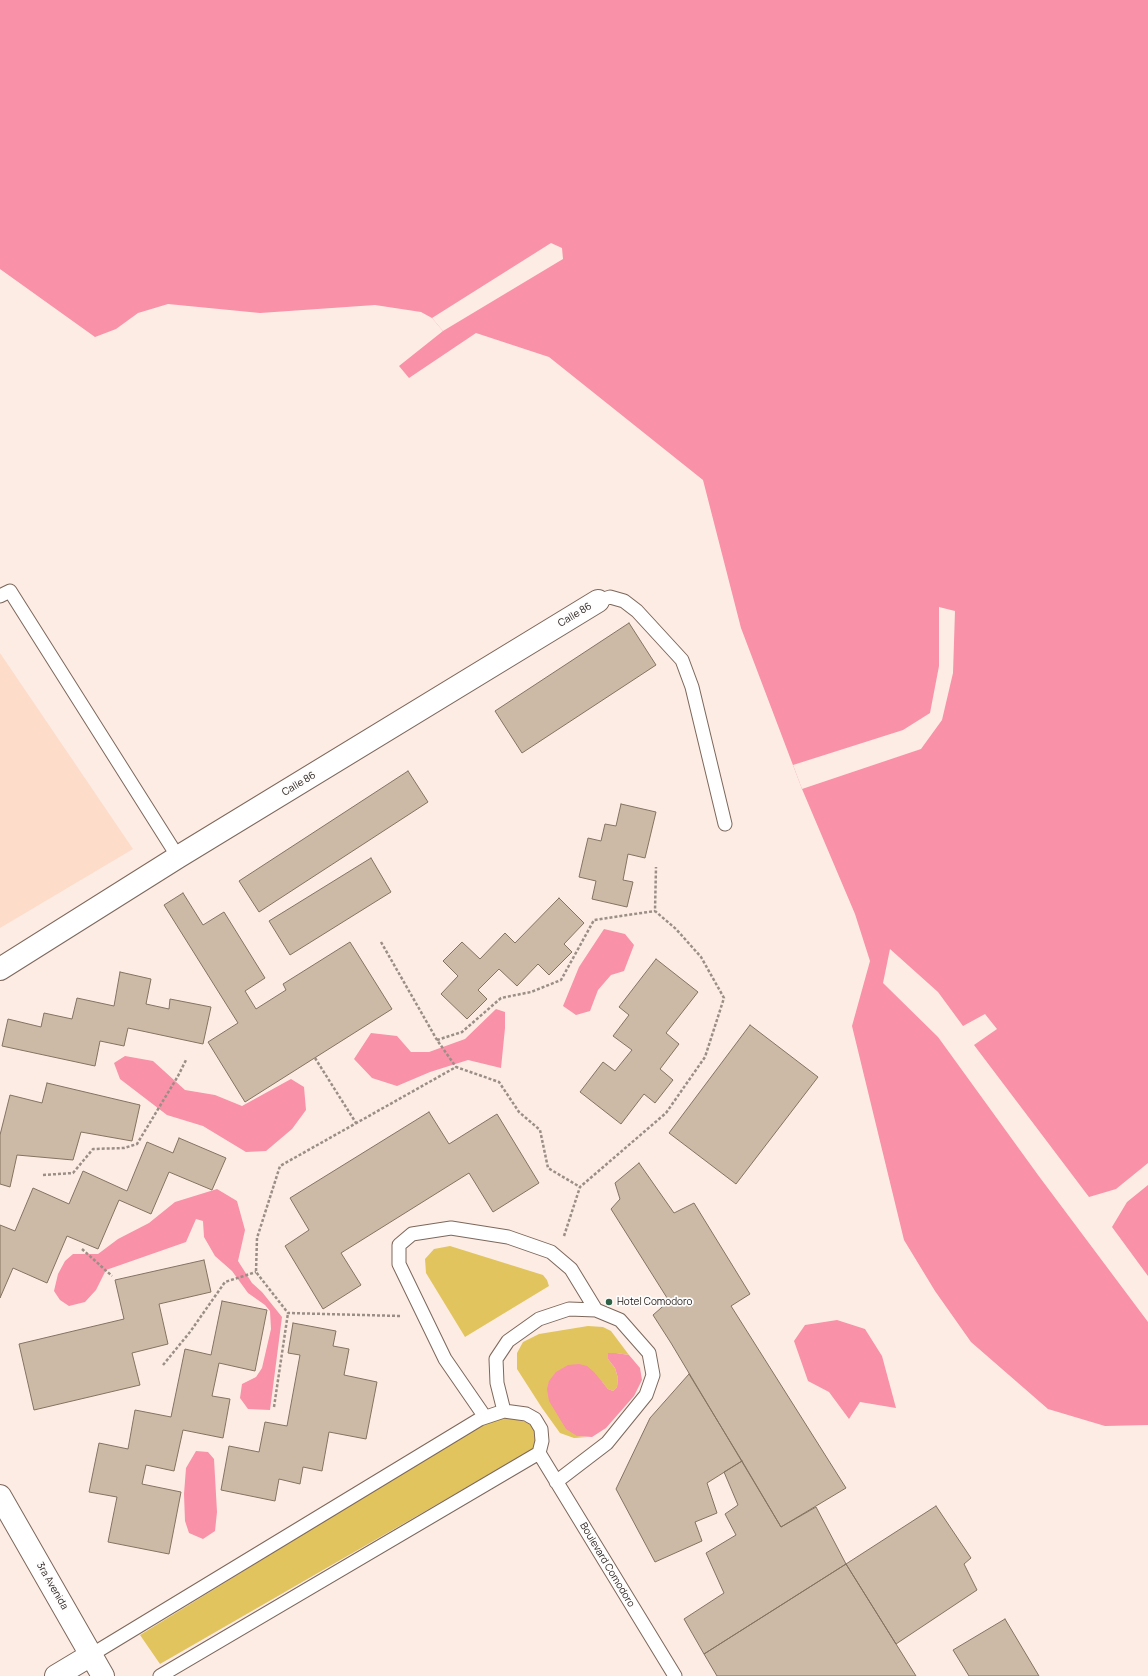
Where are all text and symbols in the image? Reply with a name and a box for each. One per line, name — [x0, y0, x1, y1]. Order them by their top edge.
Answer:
street label: Calle 86 — [556, 600, 594, 630]
street label: Calle 86 — [280, 769, 318, 799]
place label: Hotel Comodoro — [617, 1296, 692, 1308]
marker: Hotel Comodoro — [604, 1297, 614, 1307]
street label: Boulevard Comodoro — [577, 1521, 637, 1609]
street label: 3ra Avenida — [34, 1560, 70, 1612]

